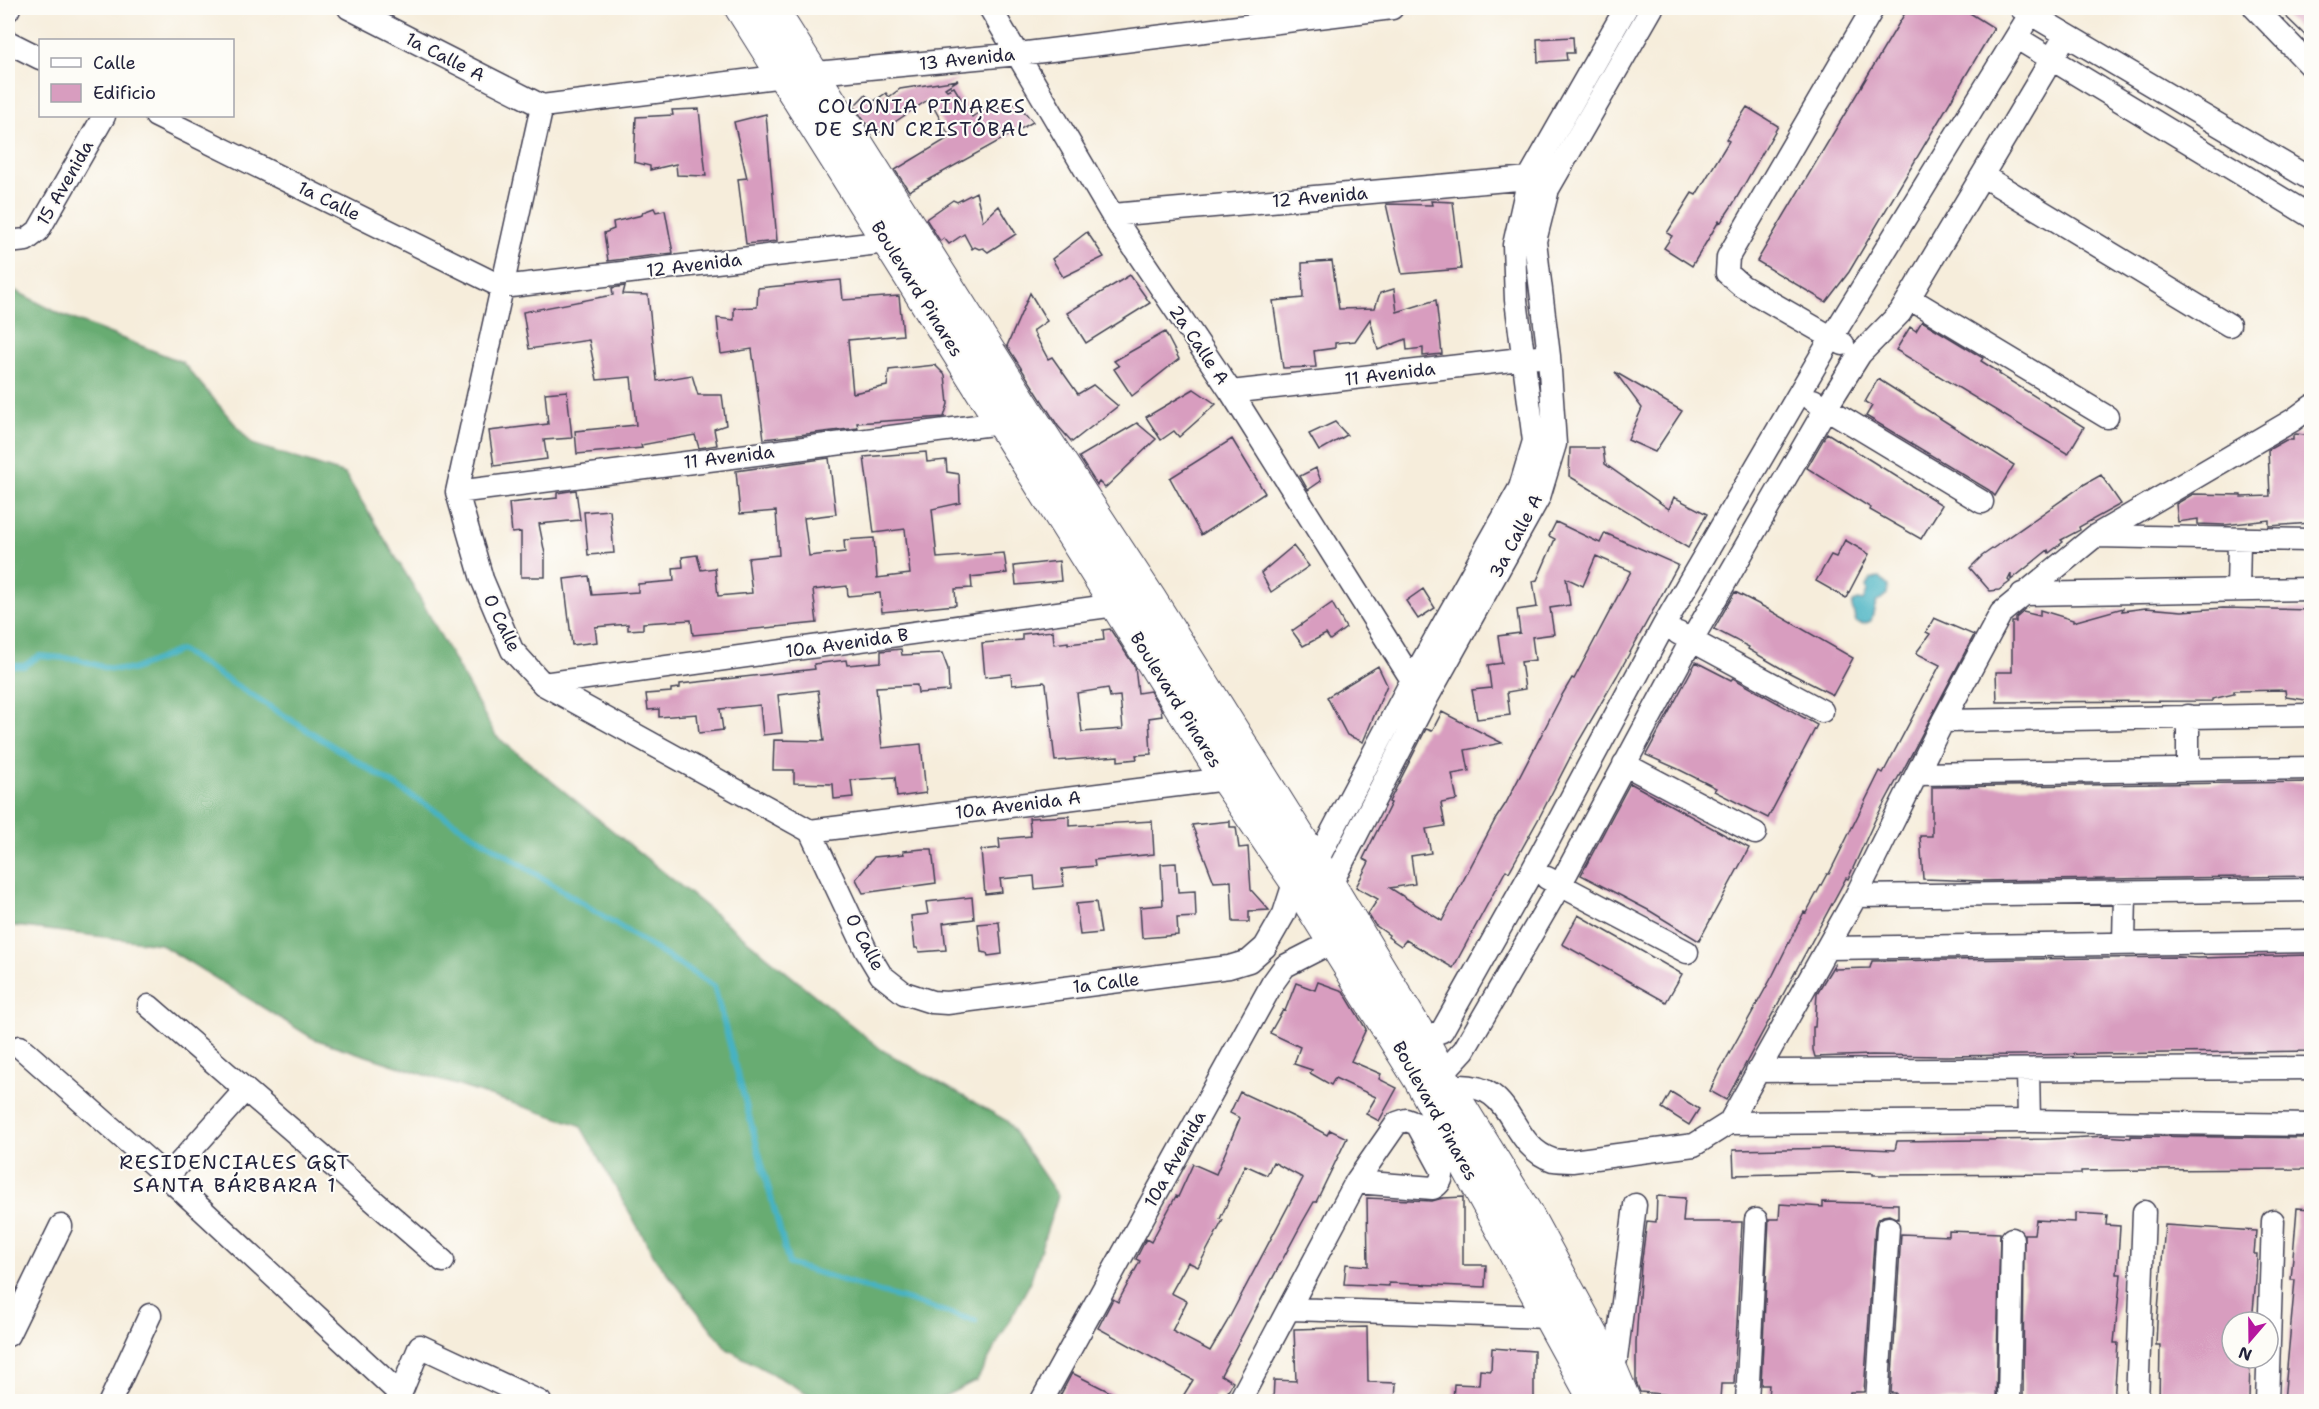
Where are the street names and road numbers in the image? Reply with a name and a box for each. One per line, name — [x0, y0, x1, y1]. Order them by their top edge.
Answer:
street label: 1a Calle A — [401, 27, 489, 87]
street label: 13 Avenida — [918, 42, 1016, 76]
street label: 15 Avenida — [31, 136, 99, 230]
street label: 1a Calle — [294, 176, 364, 226]
street label: 12 Avenida — [1271, 181, 1369, 213]
street label: Boulevard Pinares — [865, 216, 969, 362]
street label: 12 Avenida — [645, 247, 743, 283]
street label: 2a Calle A — [1164, 300, 1234, 390]
street label: 11 Avenida — [1343, 357, 1437, 391]
street label: 11 Avenida — [682, 440, 776, 474]
street label: 3a Calle A — [1484, 490, 1548, 582]
street label: 0 Calle — [478, 590, 526, 656]
street label: 10a Avenida B — [784, 623, 910, 663]
street label: Boulevard Pinares — [1124, 627, 1228, 773]
street label: 10a Avenida A — [954, 785, 1082, 825]
street label: 0 Calle — [840, 909, 890, 975]
street label: 1a Calle — [1071, 967, 1141, 999]
street label: Boulevard Pinares — [1387, 1037, 1483, 1185]
street label: 10a Avenida — [1139, 1106, 1211, 1212]

